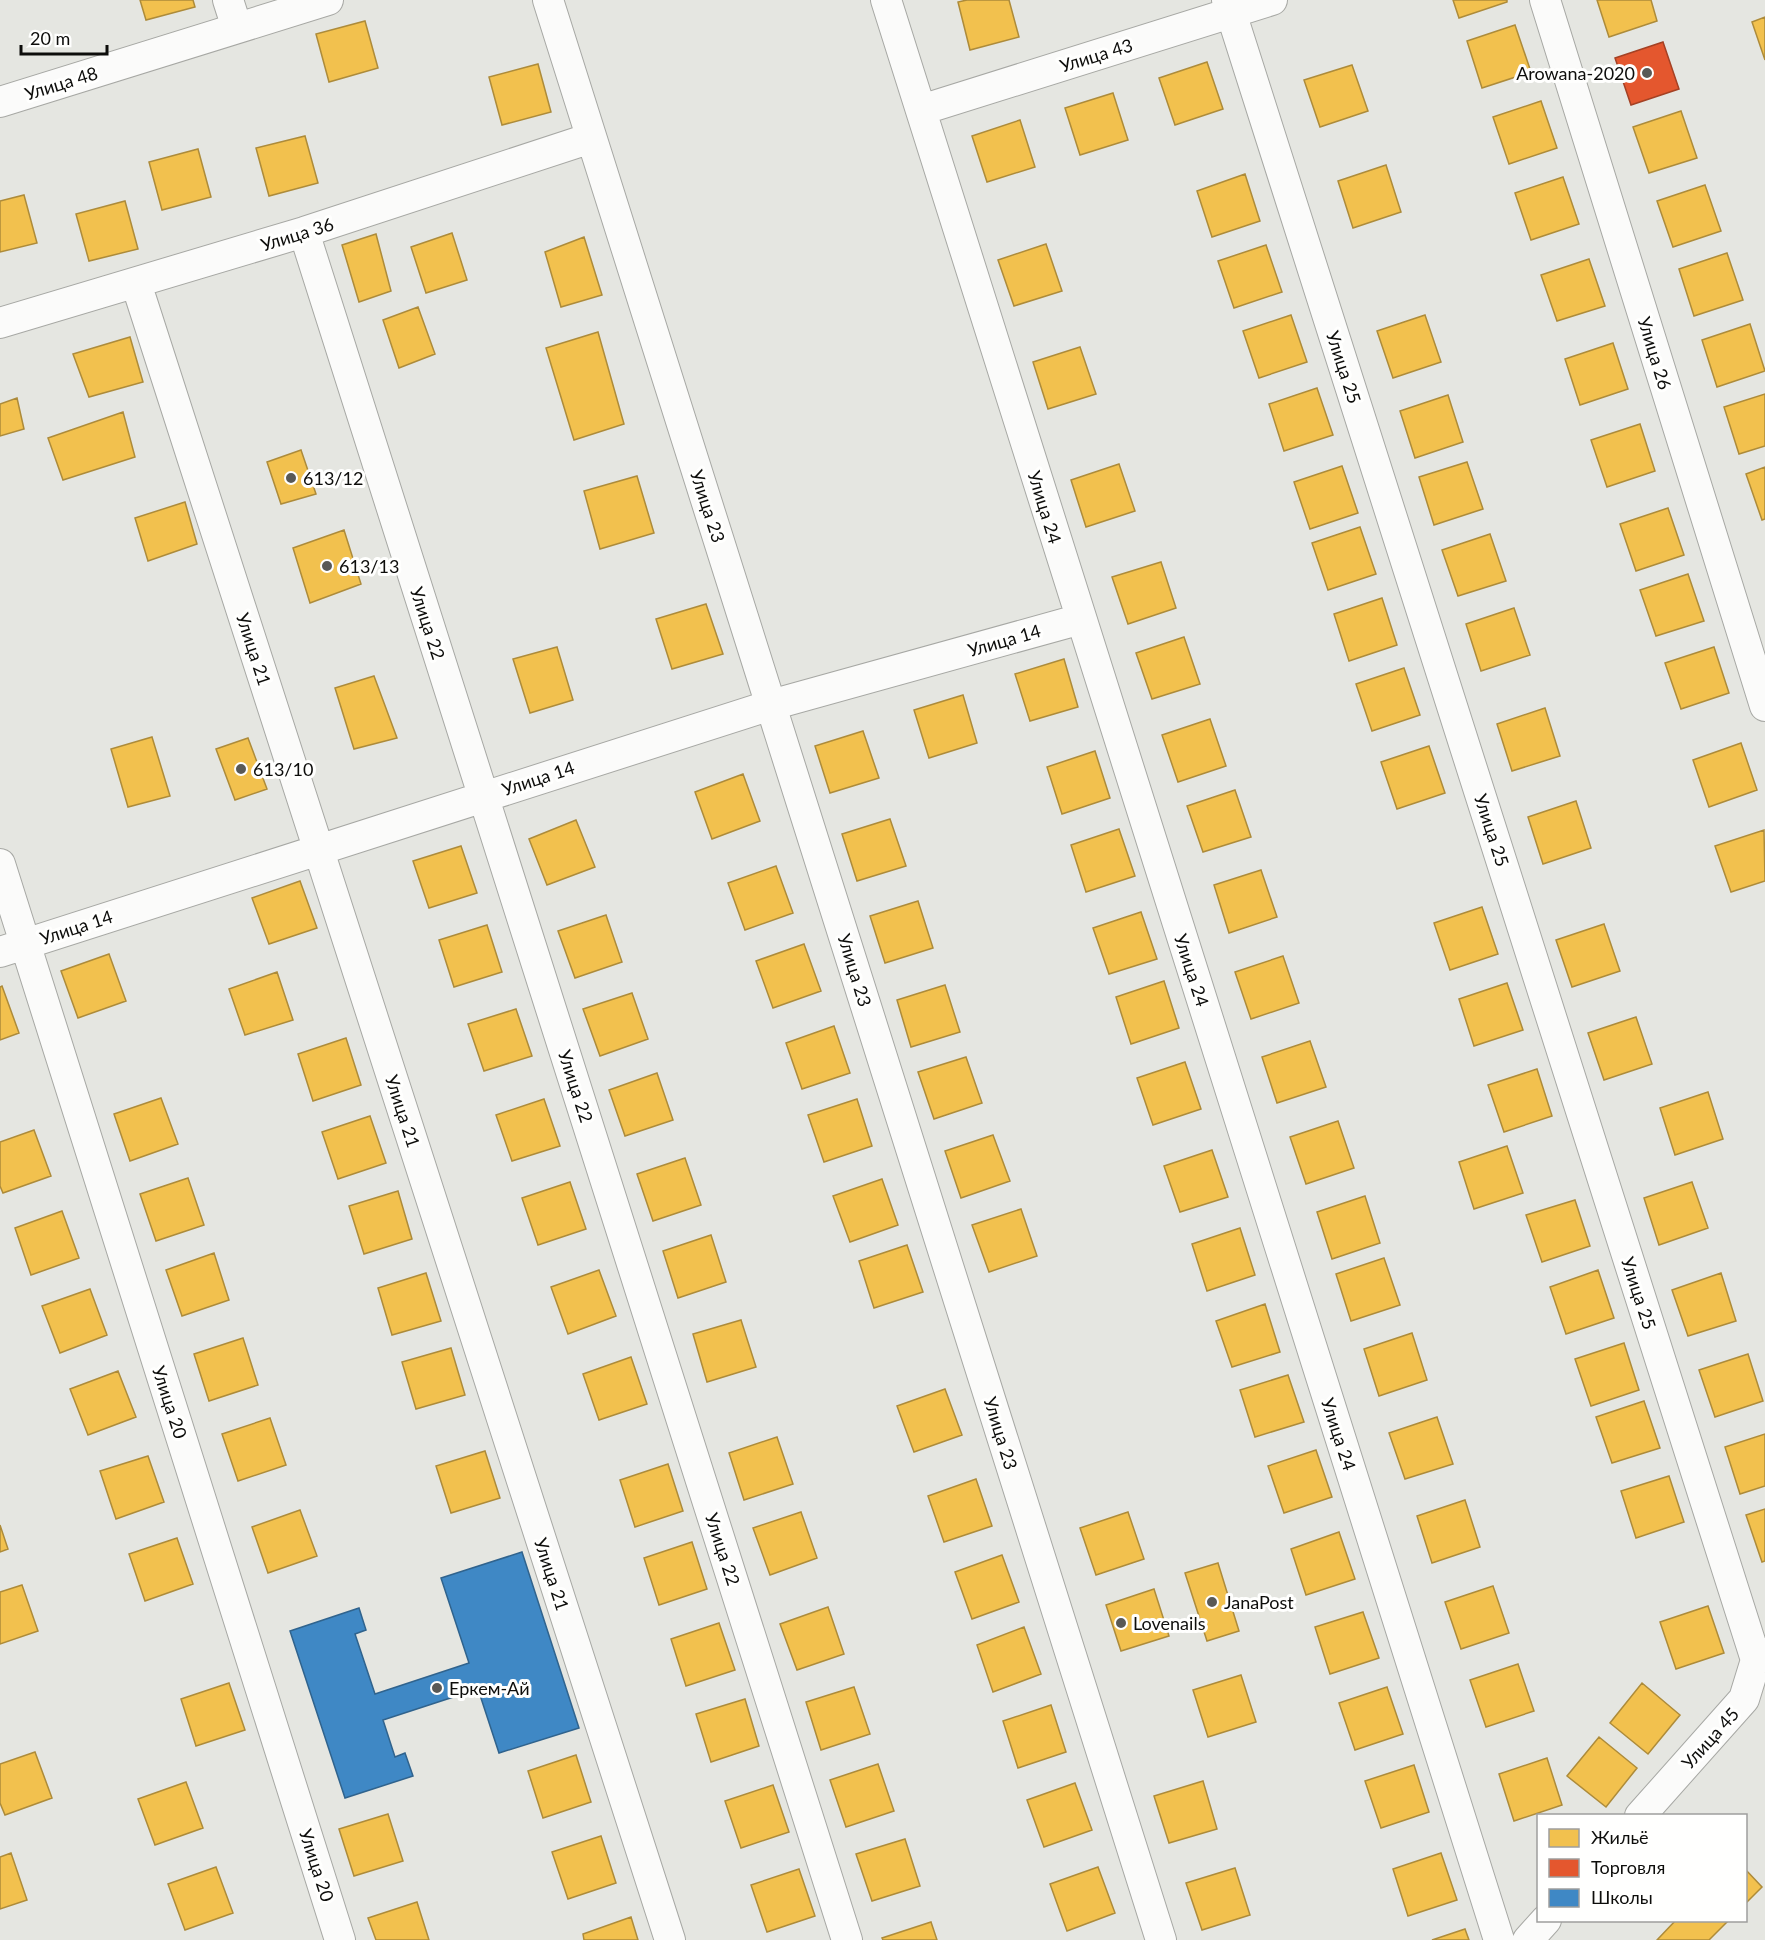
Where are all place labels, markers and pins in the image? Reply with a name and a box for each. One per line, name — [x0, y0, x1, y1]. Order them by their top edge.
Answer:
place label: Arowana-2020 — [1516, 62, 1635, 84]
marker: Arowana-2020 — [1640, 66, 1654, 80]
place label: 613/12 — [303, 467, 363, 489]
marker: 613/12 — [284, 471, 298, 485]
place label: 613/13 — [339, 555, 399, 577]
marker: 613/13 — [320, 559, 334, 573]
place label: 613/10 — [253, 758, 313, 780]
marker: 613/10 — [234, 762, 248, 776]
place label: JanaPost — [1224, 1591, 1294, 1613]
marker: JanaPost — [1205, 1595, 1219, 1609]
place label: Lovenails — [1133, 1612, 1206, 1634]
marker: Lovenails — [1114, 1616, 1128, 1630]
place label: Еркем-Ай — [449, 1677, 530, 1699]
marker: Еркем-Ай — [430, 1681, 444, 1695]

